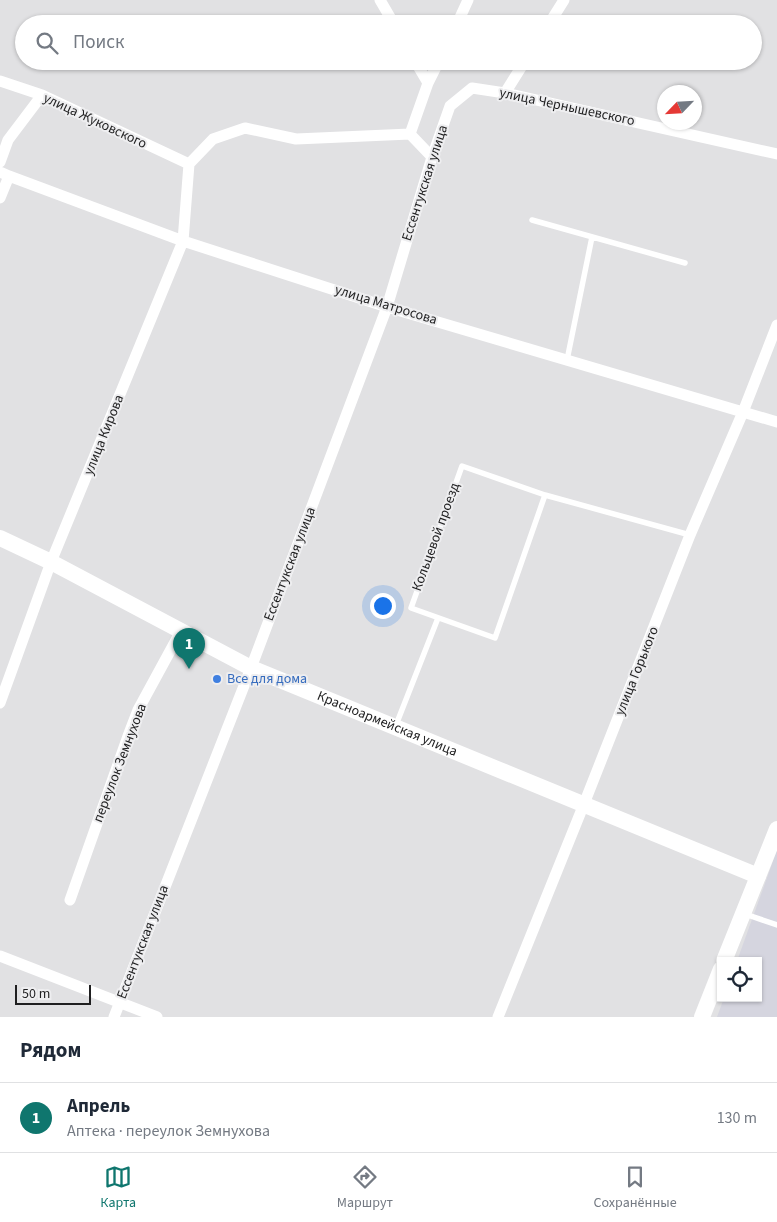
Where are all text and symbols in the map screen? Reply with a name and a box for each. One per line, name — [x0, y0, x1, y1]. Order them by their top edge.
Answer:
search box — [15, 15, 762, 70]
icon: search — [33, 29, 61, 57]
text: Поиск — [73, 29, 124, 56]
street label: улица Чернышевского — [498, 83, 636, 131]
north arrow — [657, 85, 702, 130]
street label: улица Жуковского — [40, 88, 150, 154]
street label: Ессентукская улица — [397, 122, 453, 244]
street label: улица Матросова — [332, 280, 440, 330]
street label: улица Кирова — [79, 392, 129, 478]
street label: Кольцевой проезд — [407, 480, 465, 594]
street label: Ессентукская улица — [259, 504, 321, 624]
your location — [370, 593, 396, 619]
street label: улица Горького — [610, 624, 664, 718]
pin: 1 — [173, 628, 205, 669]
place label: Все для дома — [227, 669, 307, 689]
marker: Все для дома — [211, 673, 223, 685]
street label: Красноармейская улица — [314, 686, 460, 762]
street label: переулок Земнухова — [88, 701, 152, 825]
street label: Ессентукская улица — [112, 882, 174, 1002]
map controls — [717, 957, 762, 1002]
button: locate — [717, 957, 762, 1002]
scale bar — [15, 982, 91, 1005]
text: 50 m — [22, 984, 50, 1004]
text: Рядом — [20, 1035, 81, 1065]
text: Апрель — [67, 1093, 130, 1120]
text: 1 — [32, 1107, 40, 1129]
text: 130 m — [717, 1107, 757, 1129]
text: Аптека · переулок Земнухова — [67, 1120, 270, 1142]
tab: Карта — [100, 1163, 136, 1213]
tab: Маршрут — [337, 1163, 393, 1213]
tab: Сохранённые — [594, 1163, 677, 1213]

